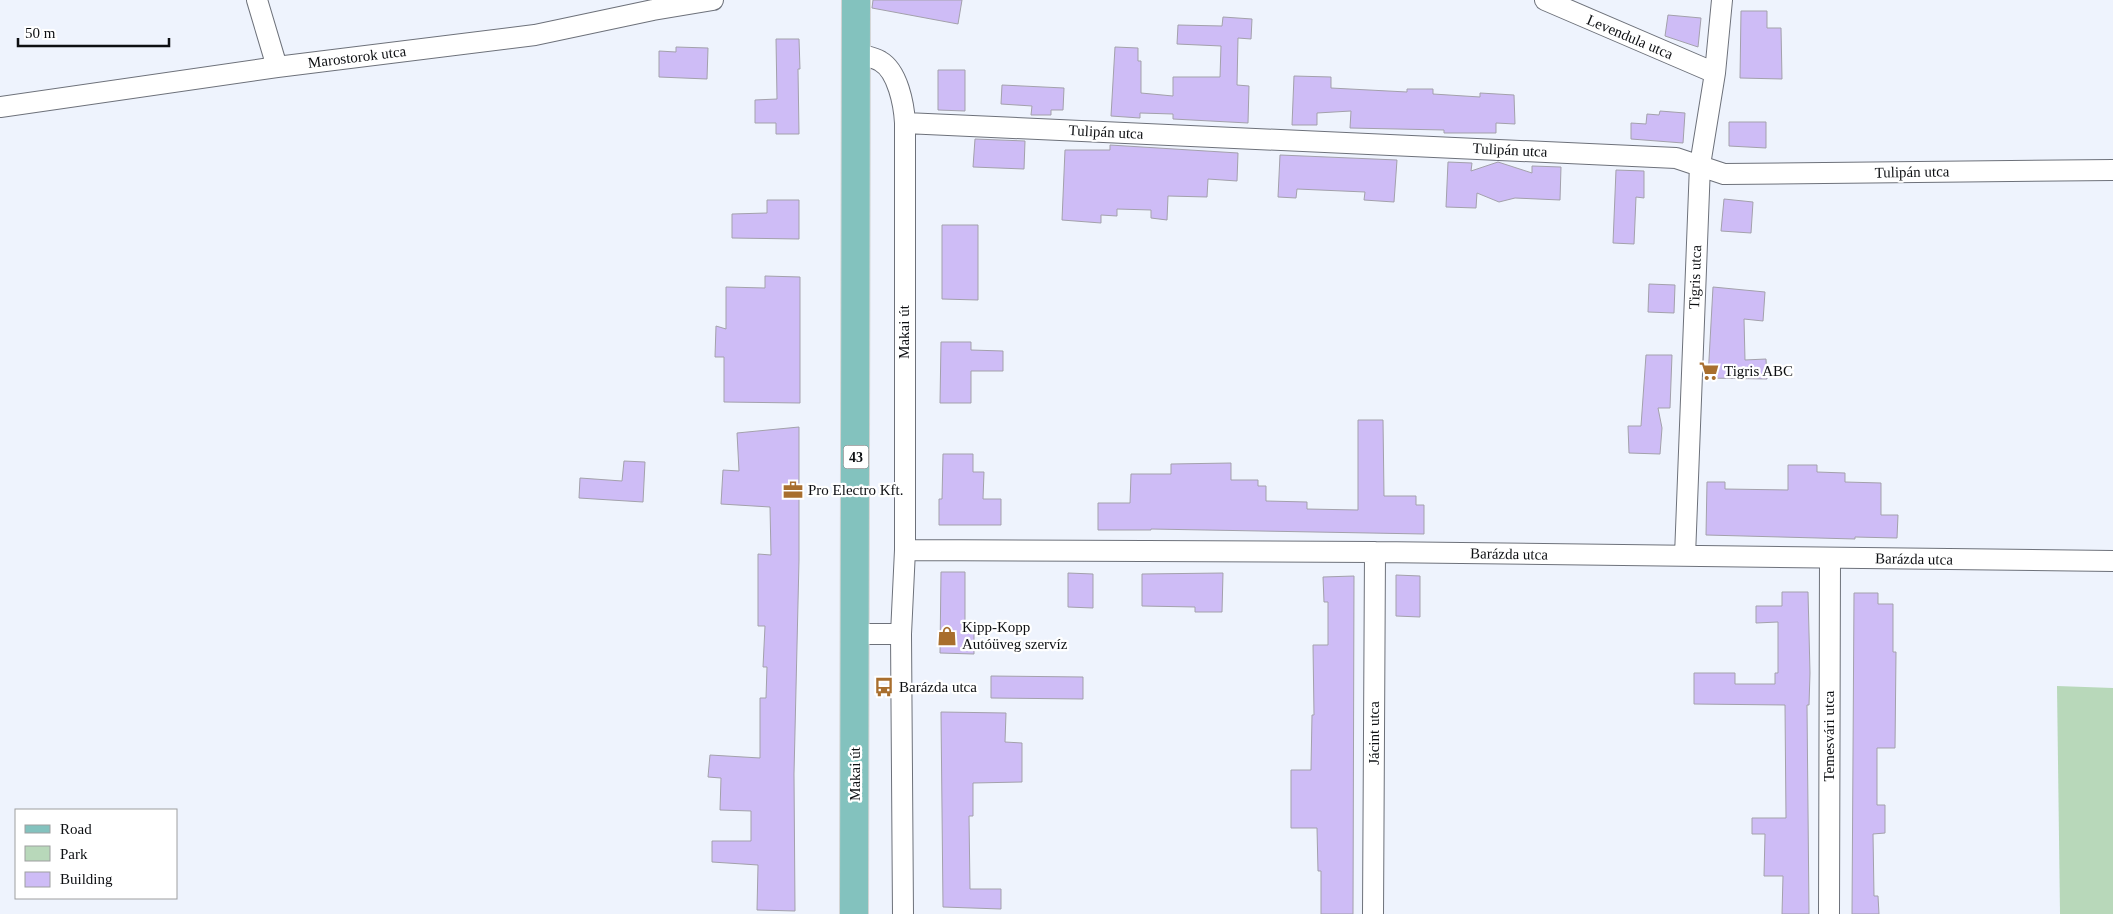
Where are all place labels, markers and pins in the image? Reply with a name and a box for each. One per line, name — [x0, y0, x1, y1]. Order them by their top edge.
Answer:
supermarket icon: Tigris ABC — [1698, 360, 1720, 382]
place label: Tigris ABC — [1724, 363, 1793, 379]
office icon: Pro Electro Kft. — [782, 479, 804, 501]
place label: Pro Electro Kft. — [808, 482, 903, 498]
place label: Kipp-Kopp Autóüveg szervíz — [962, 619, 1068, 652]
shop icon: Kipp-Kopp Autóüveg szervíz — [936, 625, 958, 647]
bus stop icon: Barázda utca — [873, 676, 895, 698]
place label: Barázda utca — [899, 679, 977, 695]

